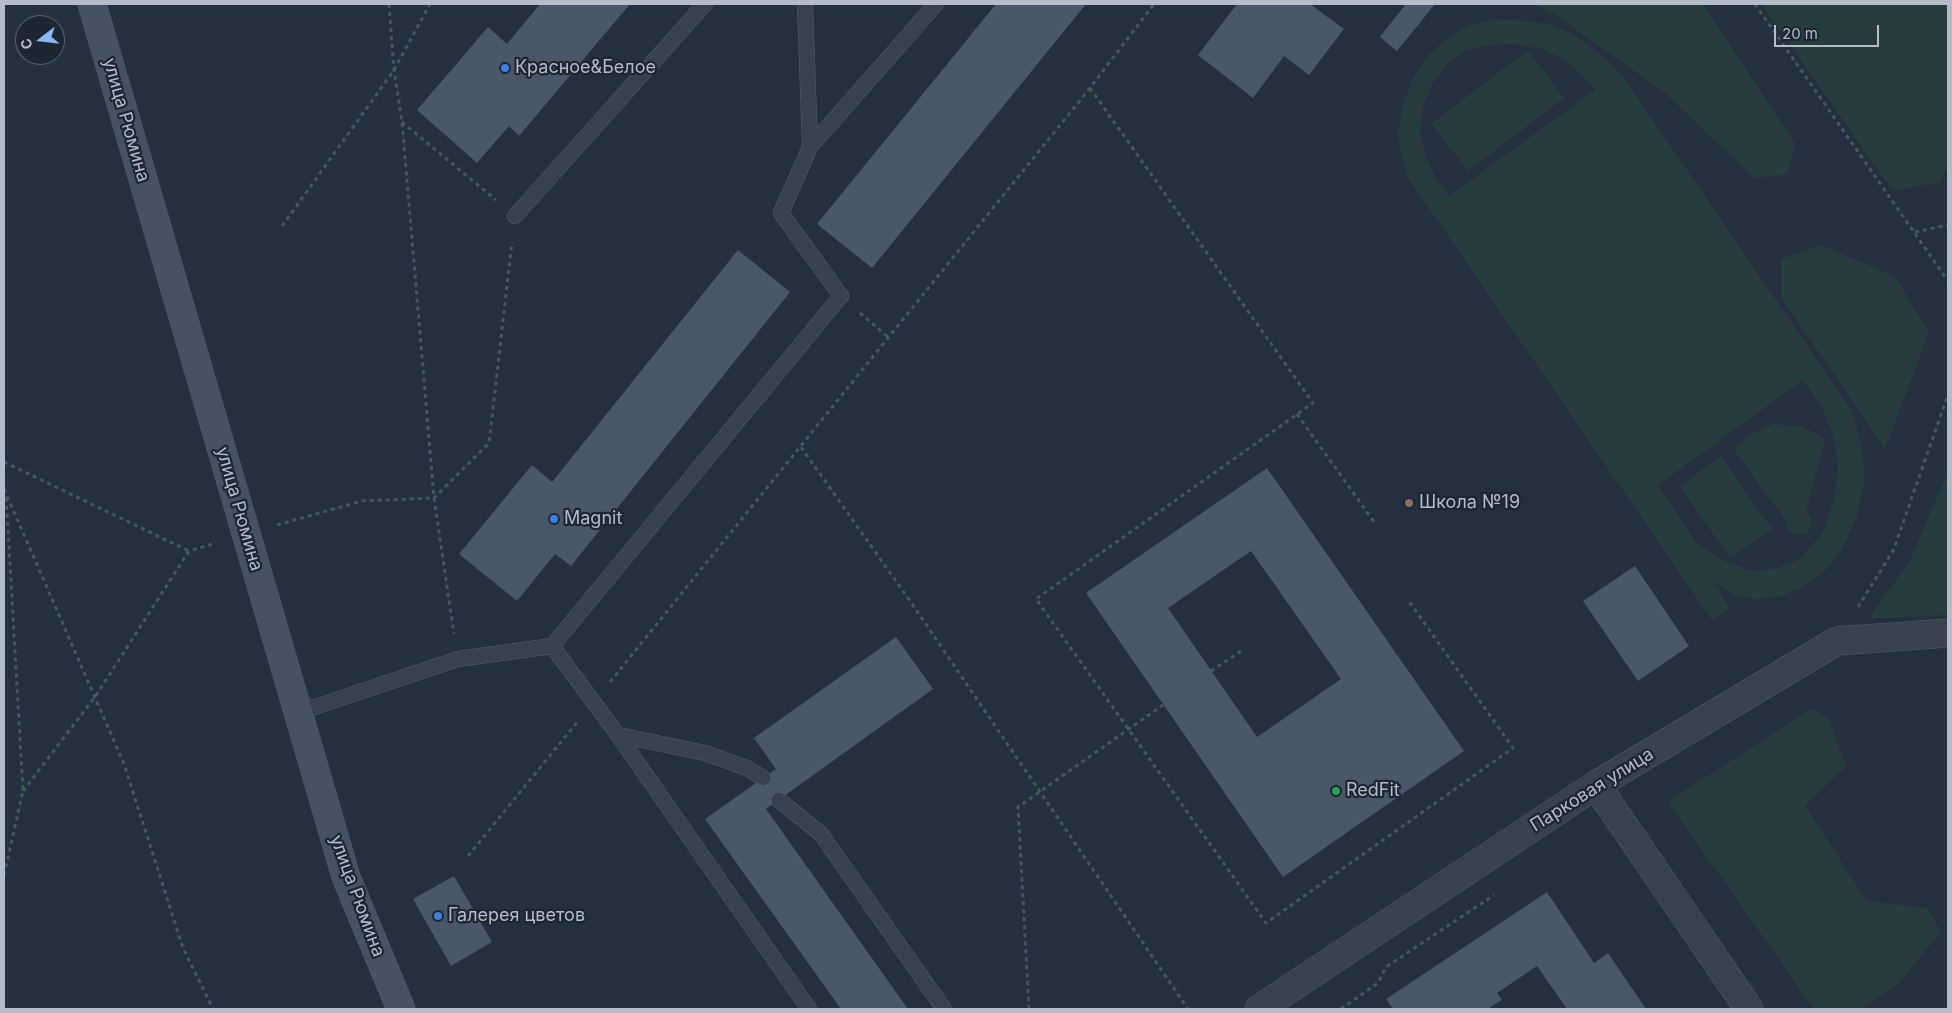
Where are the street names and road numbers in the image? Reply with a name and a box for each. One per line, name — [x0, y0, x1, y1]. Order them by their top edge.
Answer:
street label: улица Рюмина — [98, 55, 154, 185]
street label: улица Рюмина — [211, 444, 267, 574]
street label: Парковая улица — [1526, 743, 1658, 837]
street label: улица Рюмина — [325, 832, 389, 960]

